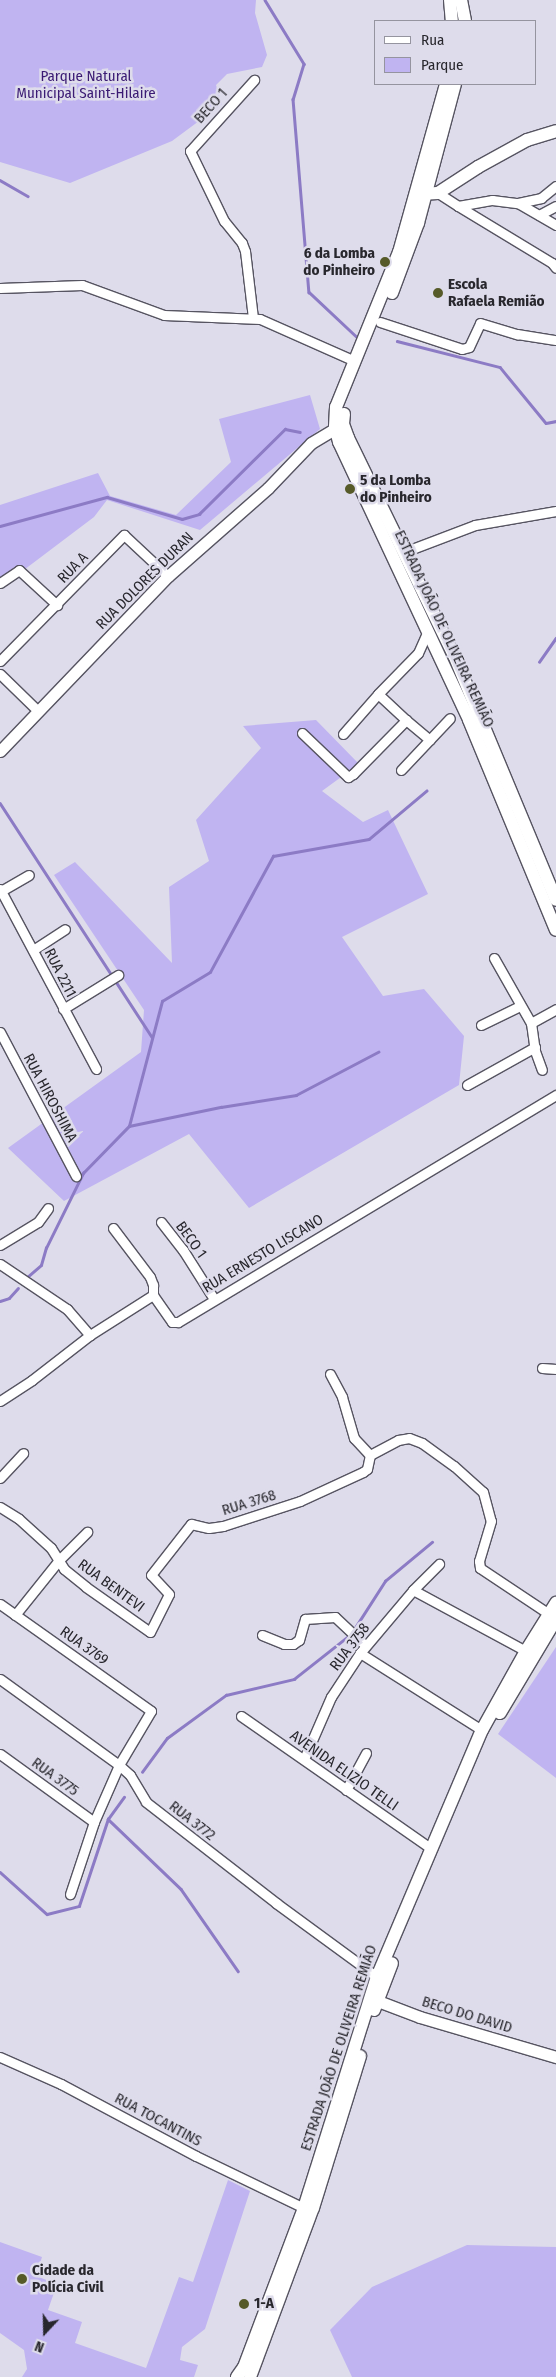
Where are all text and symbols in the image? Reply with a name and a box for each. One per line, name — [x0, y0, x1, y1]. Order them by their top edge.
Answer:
legend — [374, 20, 536, 85]
text: Rua — [421, 31, 444, 49]
text: Parque — [421, 56, 464, 74]
park label: Parque Natural Municipal Saint-Hilaire — [16, 67, 156, 102]
street label: BECO 1 — [191, 85, 231, 127]
place label: 6 da Lomba do Pinheiro — [303, 244, 375, 279]
marker: 6 da Lomba do Pinheiro — [379, 256, 391, 268]
place label: Escola Rafaela Remião — [448, 275, 545, 310]
marker: Escola Rafaela Remião — [432, 287, 444, 299]
place label: 5 da Lomba do Pinheiro — [360, 471, 432, 506]
marker: 5 da Lomba do Pinheiro — [344, 483, 356, 495]
street label: ESTRADA JOÃO DE OLIVEIRA REMIÃO — [390, 528, 498, 730]
street label: RUA DOLORES DURAN — [93, 529, 197, 633]
street label: RUA A — [54, 549, 92, 587]
street label: RUA 2211 — [40, 946, 80, 1000]
street label: RUA HIROSHIMA — [19, 1051, 81, 1145]
street label: RUA ERNESTO LISCANO — [199, 1211, 327, 1297]
street label: BECO 1 — [172, 1218, 210, 1262]
street label: RUA 3768 — [220, 1486, 278, 1520]
street label: RUA BENTEVI — [74, 1556, 148, 1616]
street label: RUA 3758 — [326, 1620, 374, 1674]
street label: RUA 3769 — [56, 1623, 112, 1669]
street label: AVENIDA ELIZIO TELLI — [286, 1727, 402, 1815]
street label: RUA 3775 — [28, 1754, 82, 1800]
street label: RUA 3772 — [165, 1797, 219, 1845]
street label: ESTRADA JOÃO DE OLIVEIRA REMIÃO — [297, 1943, 381, 2153]
street label: BECO DO DAVID — [420, 1993, 514, 2037]
street label: RUA TOCANTINS — [111, 2090, 205, 2150]
place label: Cidade da Polícia Civil — [32, 2261, 103, 2296]
marker: Cidade da Polícia Civil — [16, 2273, 28, 2285]
place label: 1-A — [254, 2295, 274, 2313]
marker: 1-A — [238, 2298, 250, 2310]
north arrow — [20, 2307, 70, 2357]
text: N — [32, 2337, 46, 2356]

